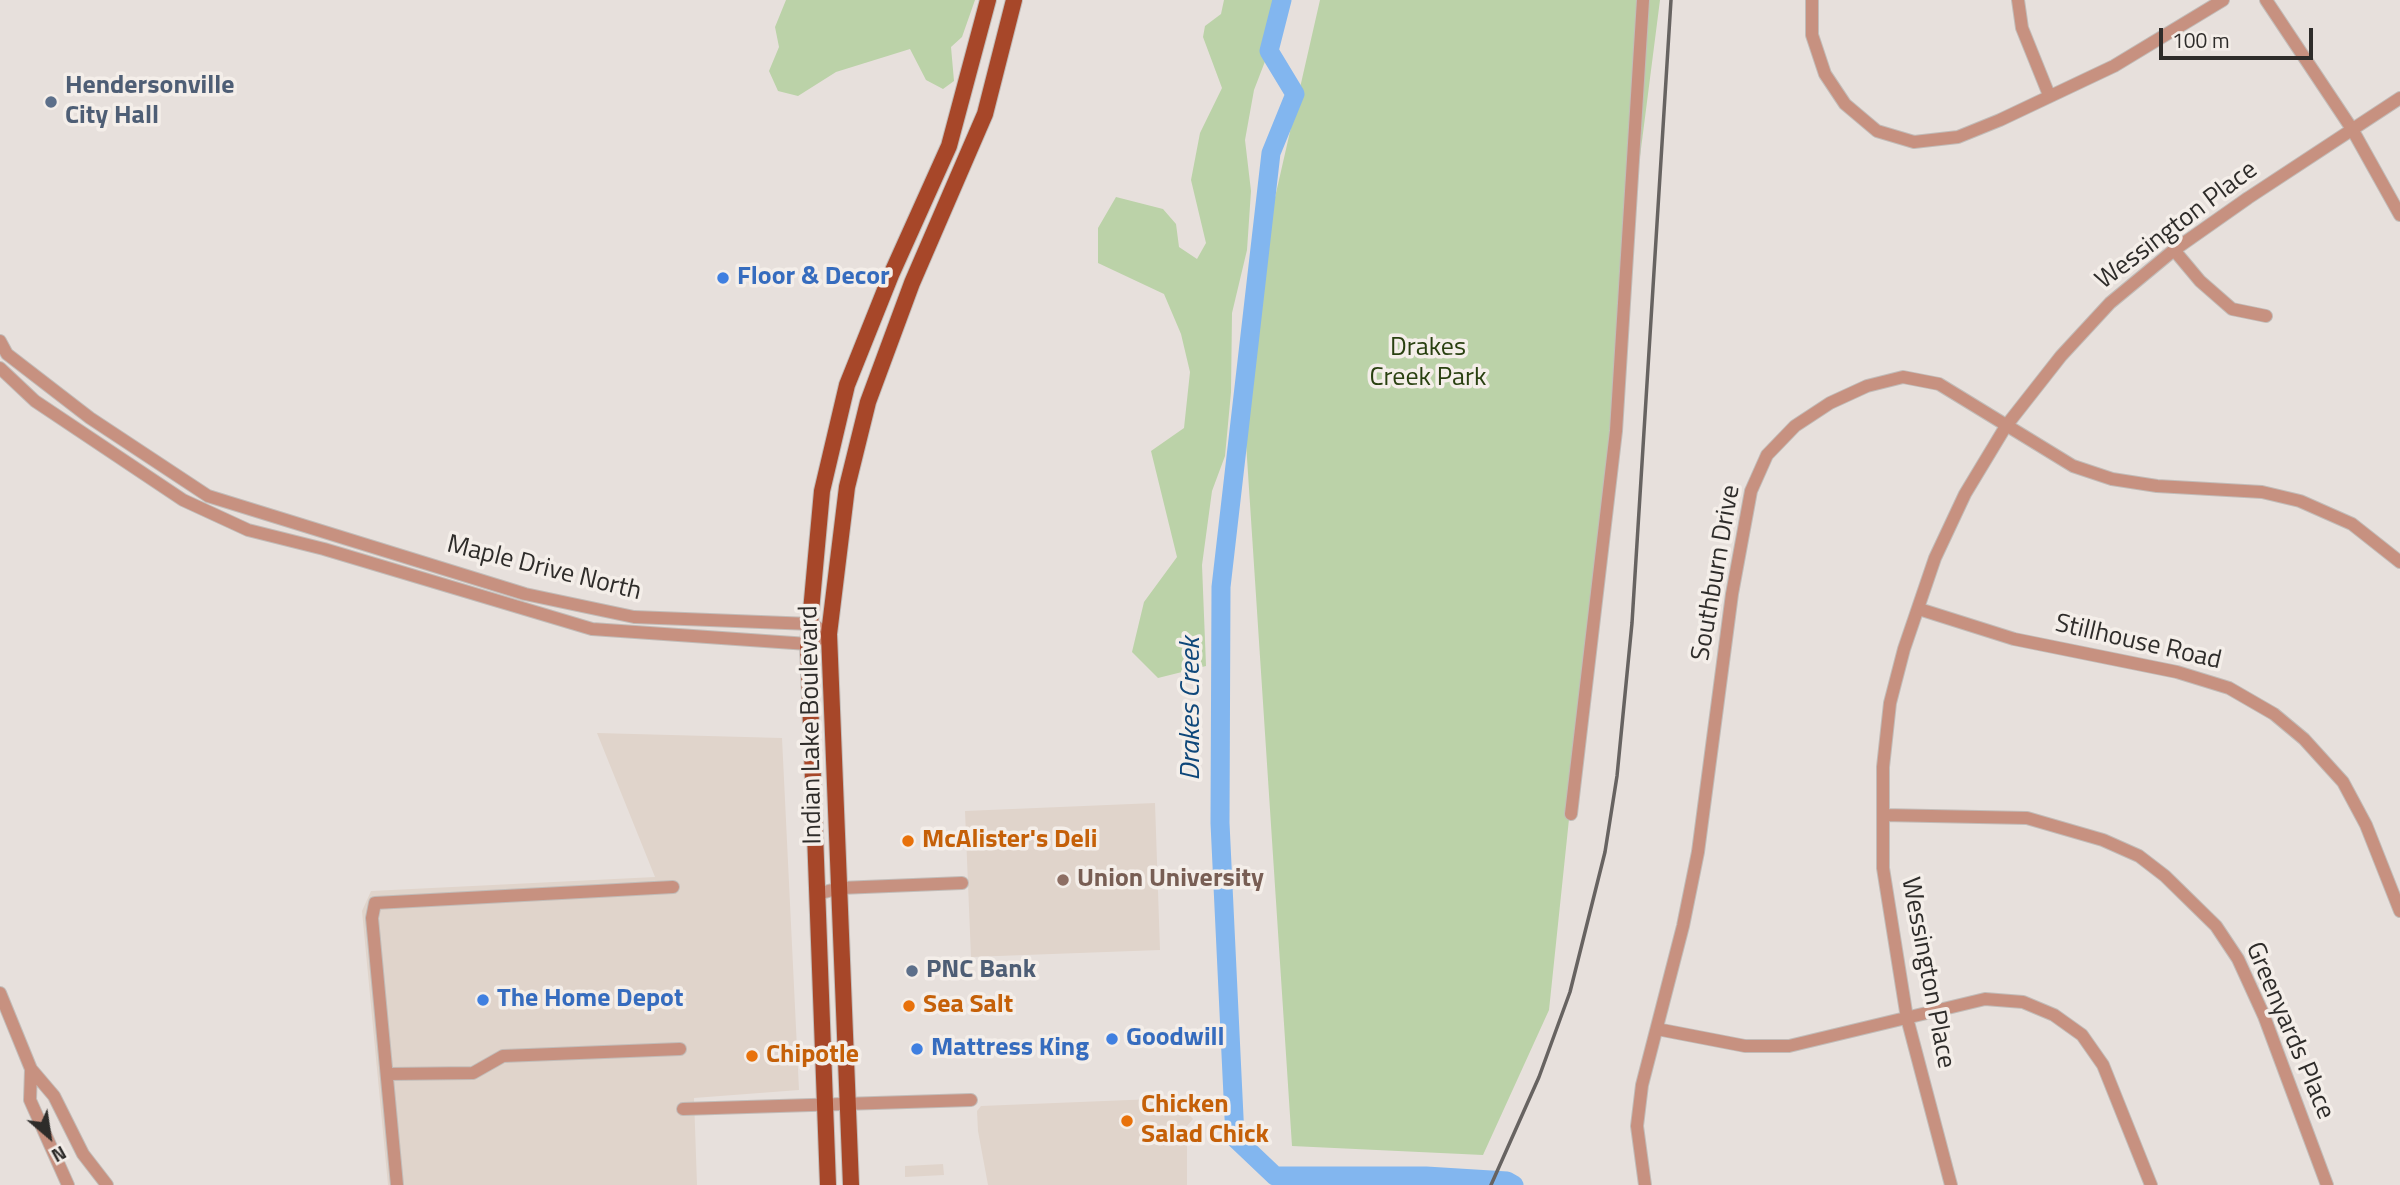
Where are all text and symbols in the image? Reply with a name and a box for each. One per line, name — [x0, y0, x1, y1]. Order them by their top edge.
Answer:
scale bar — [2162, 14, 2316, 58]
text: 100 m — [2172, 24, 2229, 56]
place label: Hendersonville City Hall — [65, 71, 235, 132]
marker: Hendersonville City Hall — [43, 94, 59, 110]
street label: Wessington Place — [2090, 155, 2264, 297]
place label: Floor & Decor — [737, 262, 890, 294]
marker: Floor & Decor — [715, 270, 731, 286]
park label: Drakes Creek Park — [1370, 333, 1486, 394]
street label: Southburn Drive — [1686, 483, 1748, 663]
street label: Maple Drive North — [444, 530, 644, 608]
street label: Indian Lake Boulevard — [794, 605, 830, 845]
street label: Stillhouse Road — [2052, 609, 2224, 677]
water label: Drakes Creek — [1175, 637, 1209, 781]
place label: McAlister's Deli — [922, 825, 1098, 857]
marker: McAlister's Deli — [900, 833, 916, 849]
place label: Union University — [1077, 864, 1264, 896]
marker: Union University — [1055, 872, 1071, 888]
street label: Wessington Place — [1893, 875, 1961, 1071]
street label: Greenyards Place — [2238, 938, 2340, 1124]
place label: PNC Bank — [926, 955, 1036, 987]
marker: PNC Bank — [904, 963, 920, 979]
place label: The Home Depot — [497, 984, 683, 1016]
place label: Sea Salt — [923, 990, 1013, 1022]
marker: The Home Depot — [475, 992, 491, 1008]
marker: Sea Salt — [901, 998, 917, 1014]
place label: Goodwill — [1126, 1023, 1225, 1055]
marker: Goodwill — [1104, 1031, 1120, 1047]
place label: Mattress King — [931, 1033, 1089, 1065]
place label: Chipotle — [766, 1040, 859, 1072]
marker: Mattress King — [909, 1041, 925, 1057]
marker: Chipotle — [744, 1048, 760, 1064]
place label: Chicken Salad Chick — [1141, 1090, 1269, 1152]
north arrow — [14, 1101, 84, 1171]
marker: Chicken Salad Chick — [1119, 1113, 1135, 1129]
text: N — [47, 1139, 72, 1171]

